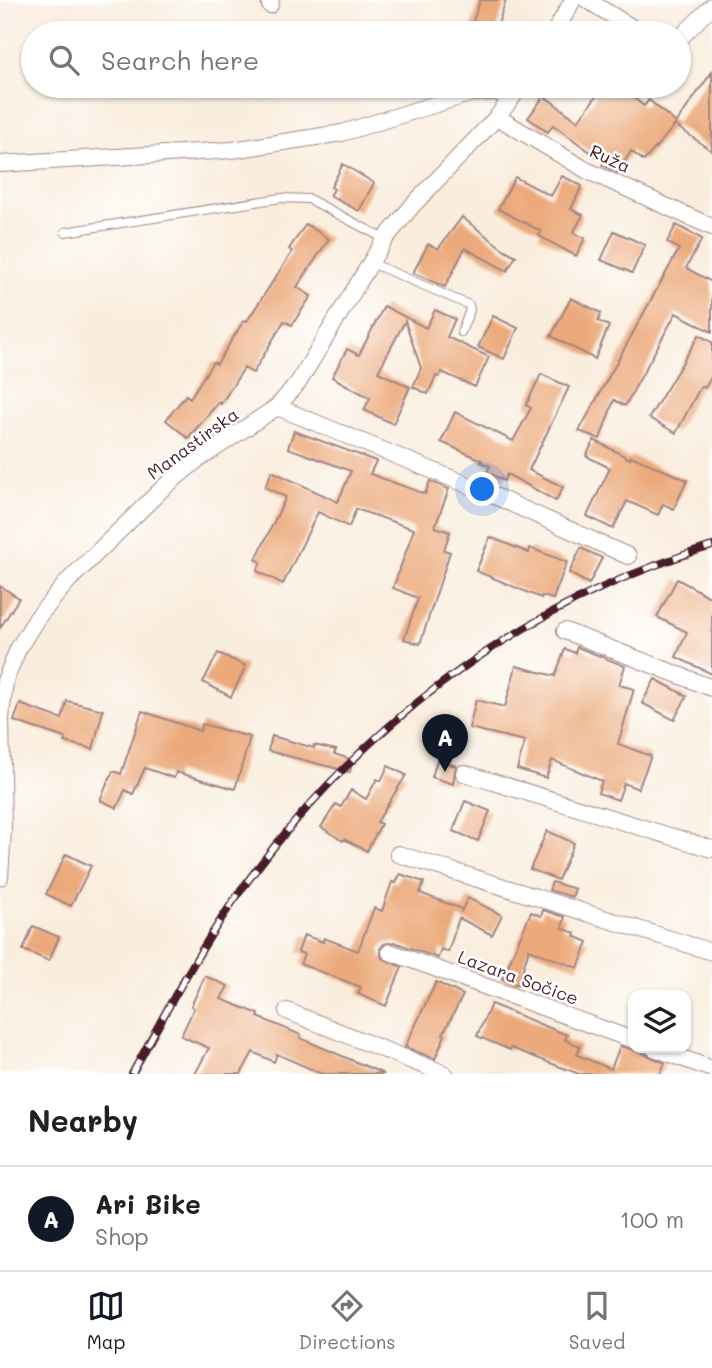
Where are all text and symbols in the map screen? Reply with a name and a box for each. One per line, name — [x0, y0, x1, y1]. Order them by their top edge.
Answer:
search box — [21, 21, 691, 98]
icon: search — [45, 41, 83, 79]
text: Search here — [101, 43, 259, 77]
street label: Ruža — [586, 138, 635, 178]
street label: Manastirska — [142, 402, 243, 484]
your location — [465, 472, 499, 506]
pin: A — [422, 714, 468, 772]
street label: Lazara Sočice — [455, 944, 582, 1010]
map controls — [628, 990, 691, 1053]
button: layers — [628, 990, 691, 1053]
text: Nearby — [28, 1100, 138, 1140]
text: Ari Bike — [95, 1187, 201, 1221]
text: A — [43, 1204, 59, 1234]
text: 100 m — [620, 1204, 684, 1234]
text: Shop — [95, 1221, 149, 1251]
tab: Map — [87, 1287, 125, 1354]
tab: Directions — [299, 1287, 395, 1354]
tab: Saved — [569, 1287, 625, 1354]

